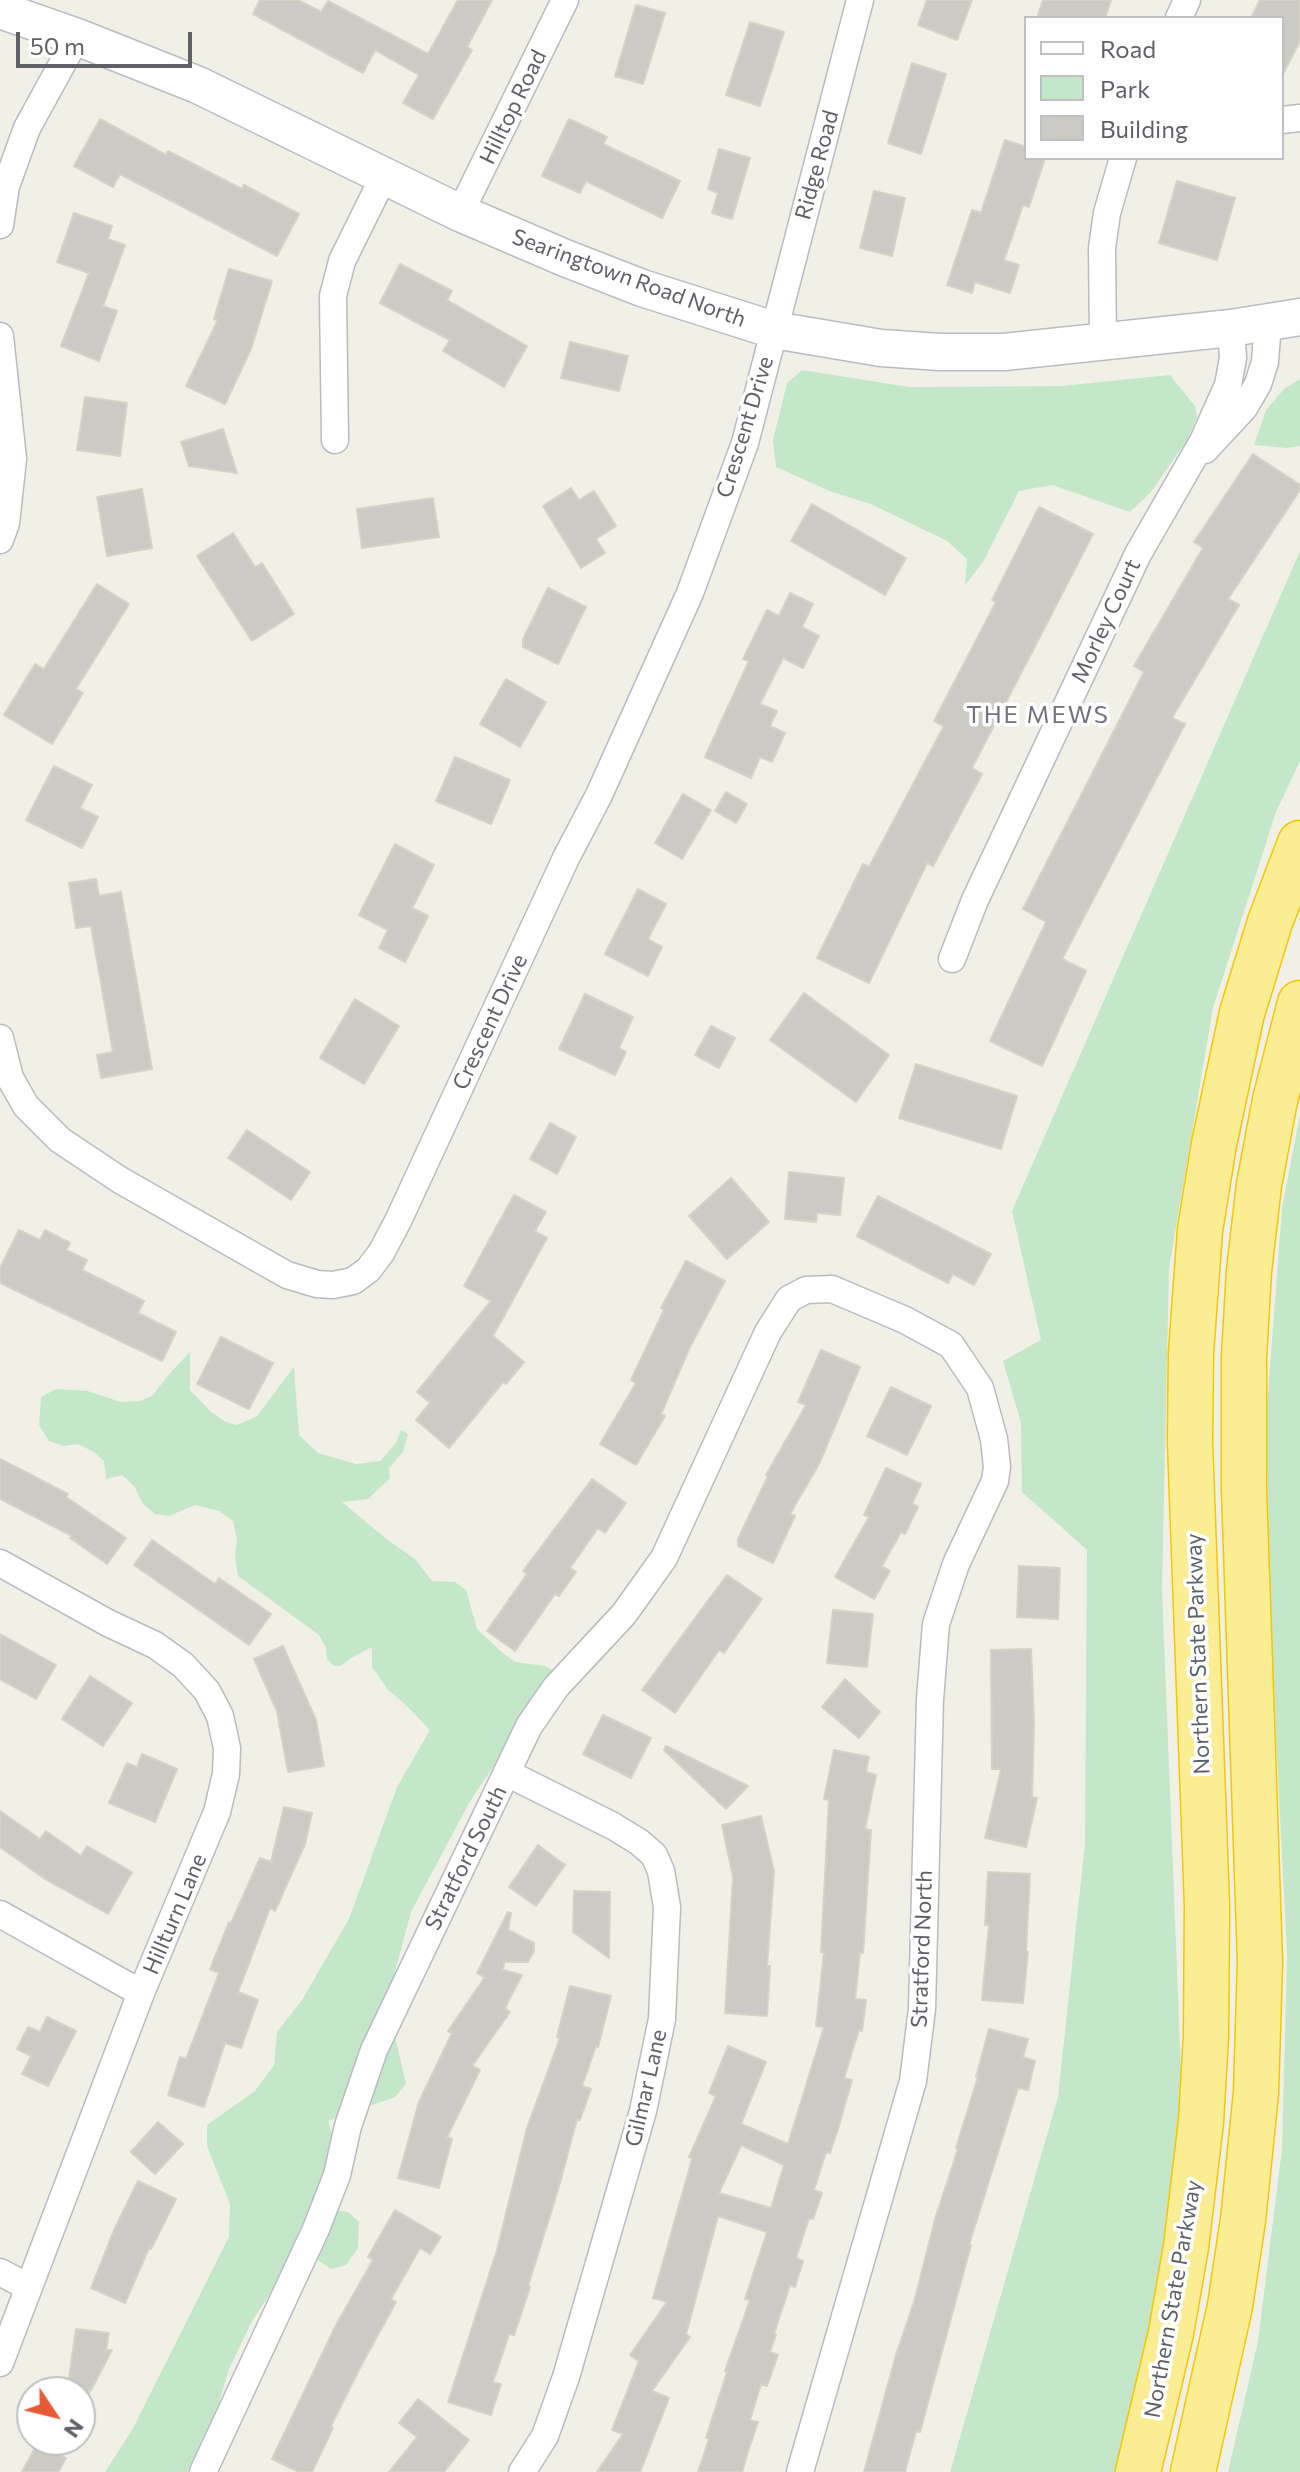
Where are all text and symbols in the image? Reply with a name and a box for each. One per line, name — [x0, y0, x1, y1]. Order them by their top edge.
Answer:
scale bar — [20, 16, 196, 66]
legend — [1024, 16, 1284, 160]
text: 50 m — [30, 31, 85, 60]
text: Road — [1100, 34, 1156, 63]
street label: Hilltop Road — [474, 46, 552, 168]
text: Park — [1100, 74, 1150, 103]
street label: Ridge Road — [790, 107, 844, 223]
text: Building — [1100, 114, 1188, 143]
street label: Searingtown Road North — [509, 223, 749, 333]
street label: Crescent Drive — [711, 353, 779, 501]
street label: Morley Court — [1066, 555, 1146, 687]
district label: THE MEWS — [966, 701, 1110, 729]
street label: Crescent Drive — [447, 950, 533, 1094]
street label: Northern State Parkway — [1181, 1533, 1215, 1775]
street label: Stratford South — [420, 1781, 512, 1935]
street label: Hillturn Lane — [138, 1850, 212, 1978]
street label: Stratford North — [906, 1870, 938, 2028]
street label: Gilmar Lane — [620, 2027, 672, 2149]
street label: Northern State Parkway — [1139, 2178, 1207, 2420]
north arrow — [16, 2376, 96, 2456]
text: N — [59, 2414, 90, 2443]

